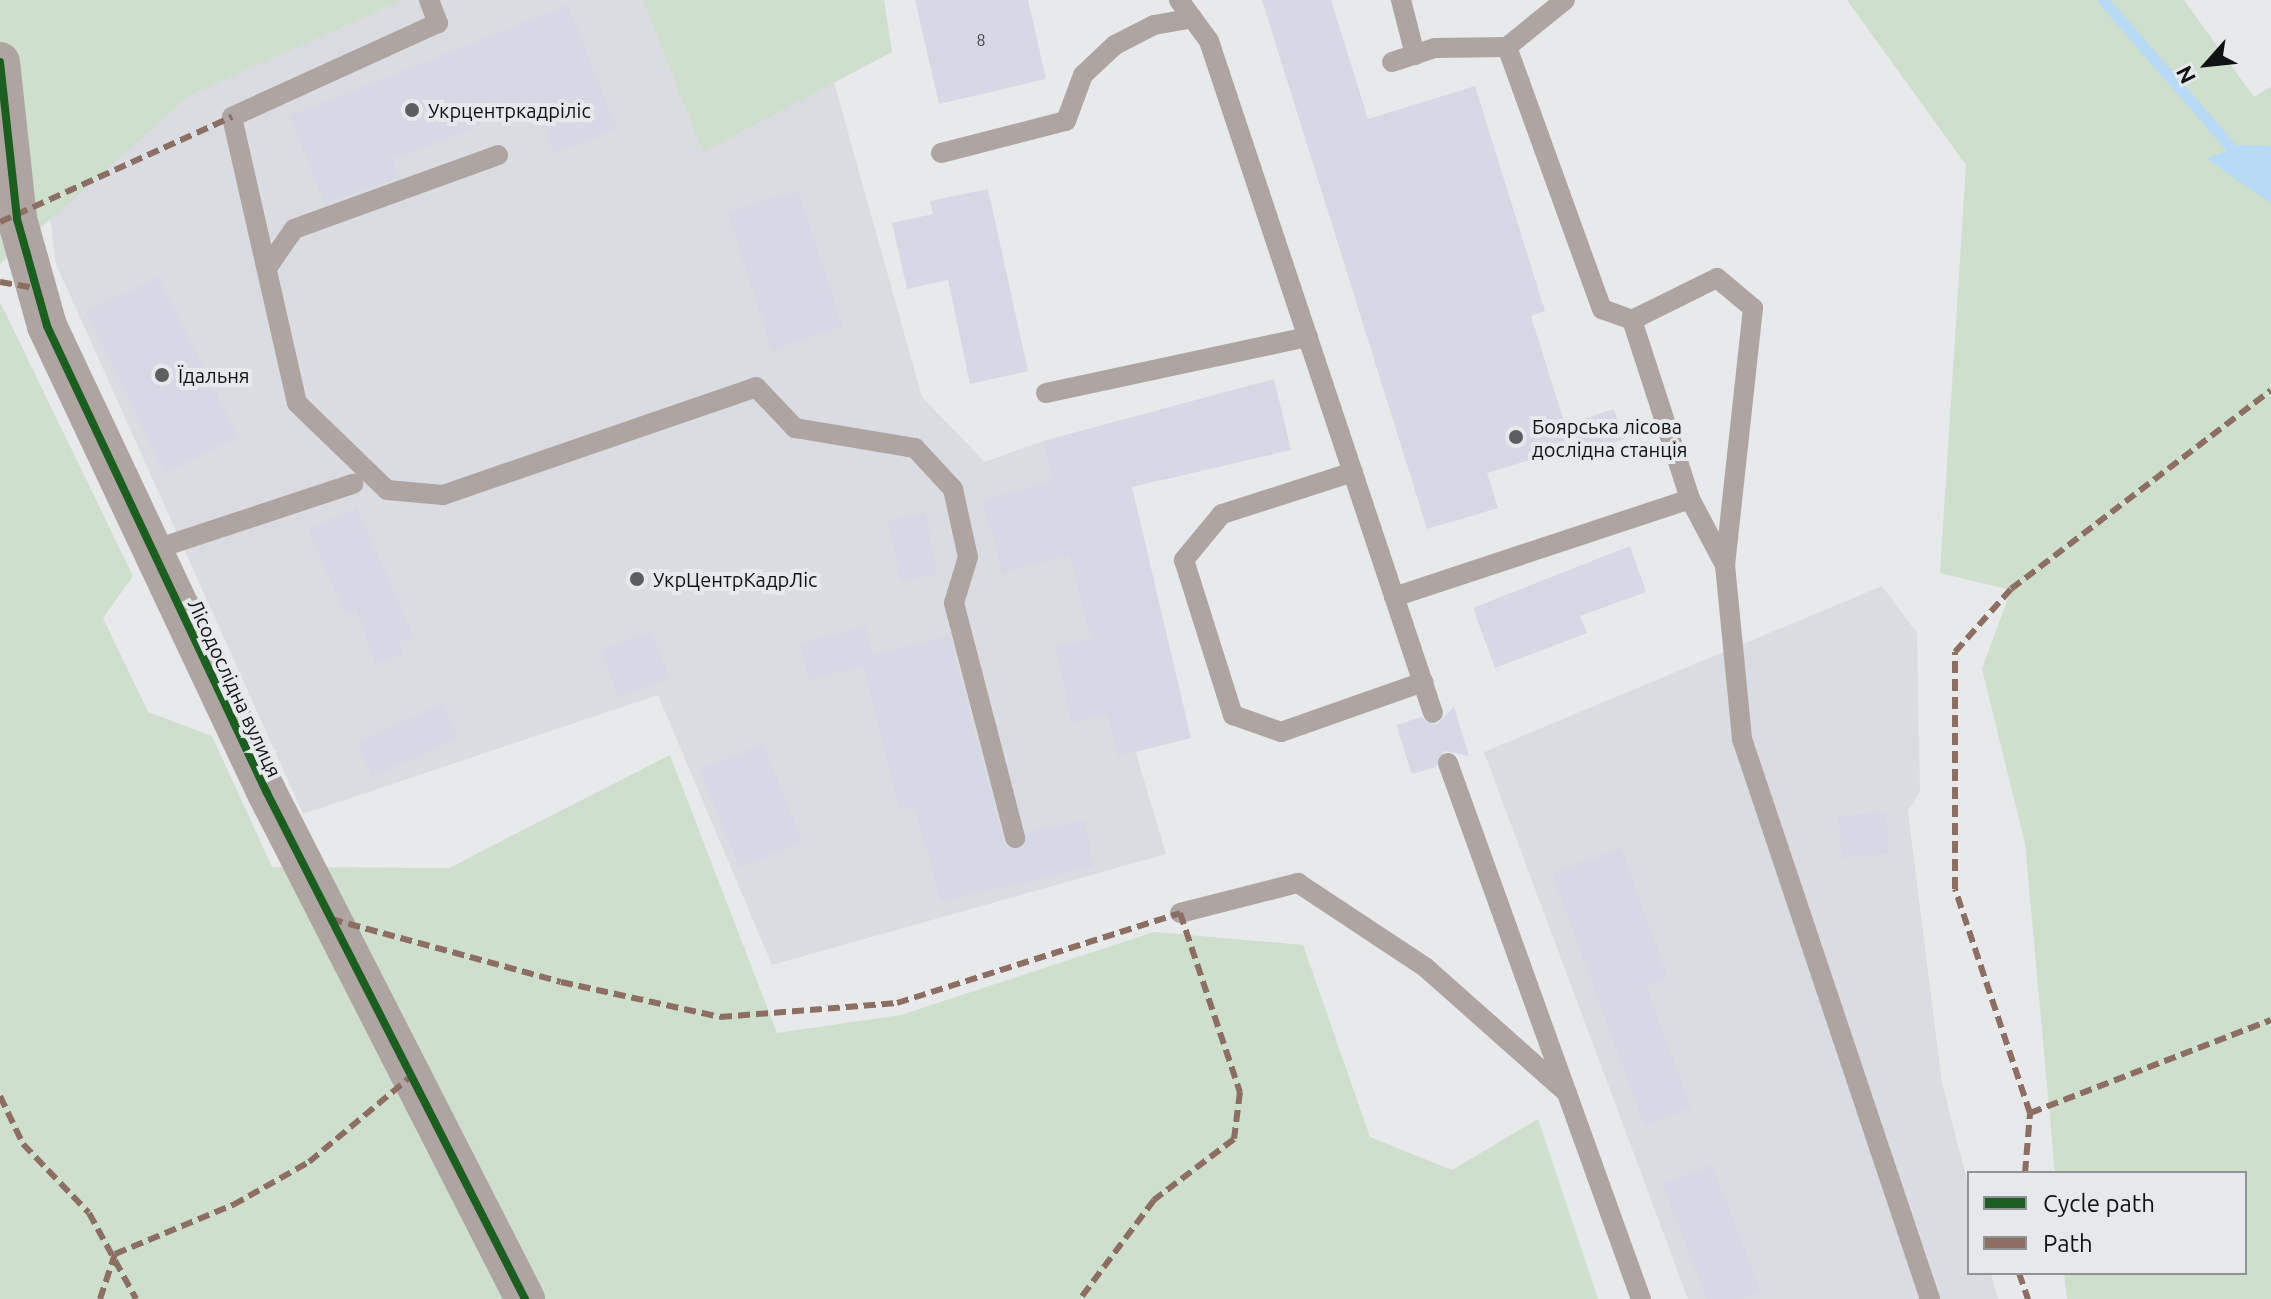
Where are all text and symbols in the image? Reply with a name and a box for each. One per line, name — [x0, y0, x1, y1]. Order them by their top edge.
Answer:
north arrow — [2167, 24, 2247, 104]
house number: 8 — [976, 30, 986, 50]
text: N — [2170, 62, 2200, 88]
place label: Укрцентркадріліс — [428, 98, 591, 122]
marker: Укрцентркадріліс — [403, 101, 421, 119]
place label: Їдальня — [178, 363, 250, 387]
marker: Їдальня — [153, 366, 171, 384]
place label: Боярська лісова дослідна станція — [1532, 414, 1688, 461]
marker: Боярська лісова дослідна станція — [1507, 428, 1525, 446]
place label: УкрЦентрКадрЛіс — [653, 567, 817, 591]
marker: УкрЦентрКадрЛіс — [628, 570, 646, 588]
street label: Лісодослідна вулиця — [183, 595, 287, 781]
legend — [1967, 1171, 2247, 1275]
text: Cycle path — [2043, 1190, 2155, 1217]
text: Path — [2043, 1230, 2093, 1257]

